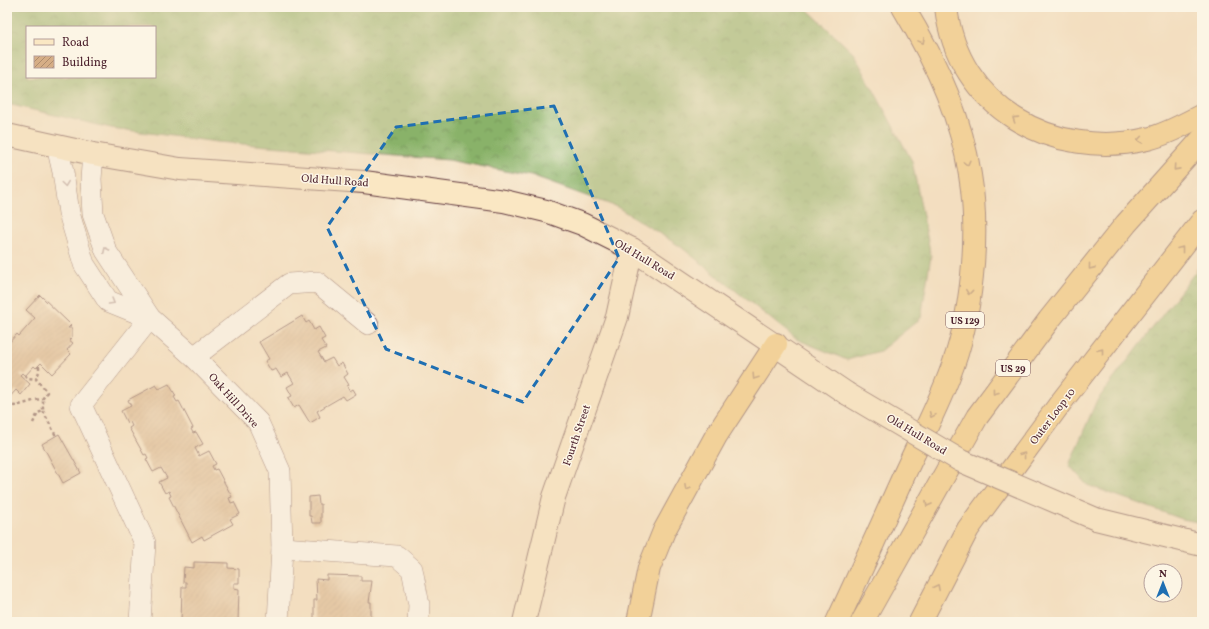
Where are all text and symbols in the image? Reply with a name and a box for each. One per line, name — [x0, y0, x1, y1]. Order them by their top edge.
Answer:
legend — [26, 26, 156, 78]
text: Road — [62, 35, 89, 51]
one-way arrow — [918, 37, 925, 44]
text: Building — [62, 55, 107, 71]
one-way arrow — [1012, 116, 1019, 124]
one-way arrow — [1137, 135, 1143, 144]
one-way arrow — [963, 159, 971, 166]
one-way arrow — [1174, 164, 1181, 171]
street label: Old Hull Road — [301, 172, 369, 191]
one-way arrow — [60, 181, 69, 187]
street label: Old Hull Road — [611, 236, 677, 284]
one-way arrow — [1176, 246, 1183, 253]
one-way arrow — [103, 247, 111, 255]
one-way arrow — [1089, 262, 1096, 270]
one-way arrow — [965, 289, 974, 295]
one-way arrow — [108, 297, 115, 304]
road number: US 129 — [946, 312, 984, 328]
one-way arrow — [1097, 349, 1104, 356]
road number: US 29 — [996, 360, 1030, 376]
street label: Oak Hill Drive — [204, 370, 262, 432]
one-way arrow — [752, 373, 760, 380]
street label: Outer Loop 10 — [1027, 385, 1080, 448]
one-way arrow — [993, 388, 1000, 395]
street label: Fourth Street — [560, 403, 595, 468]
street label: Old Hull Road — [883, 411, 949, 459]
one-way arrow — [928, 412, 936, 419]
one-way arrow — [1018, 452, 1025, 459]
one-way arrow — [685, 484, 692, 491]
one-way arrow — [926, 499, 933, 507]
north arrow — [1143, 563, 1183, 603]
text: N — [1159, 567, 1167, 582]
one-way arrow — [933, 584, 940, 592]

